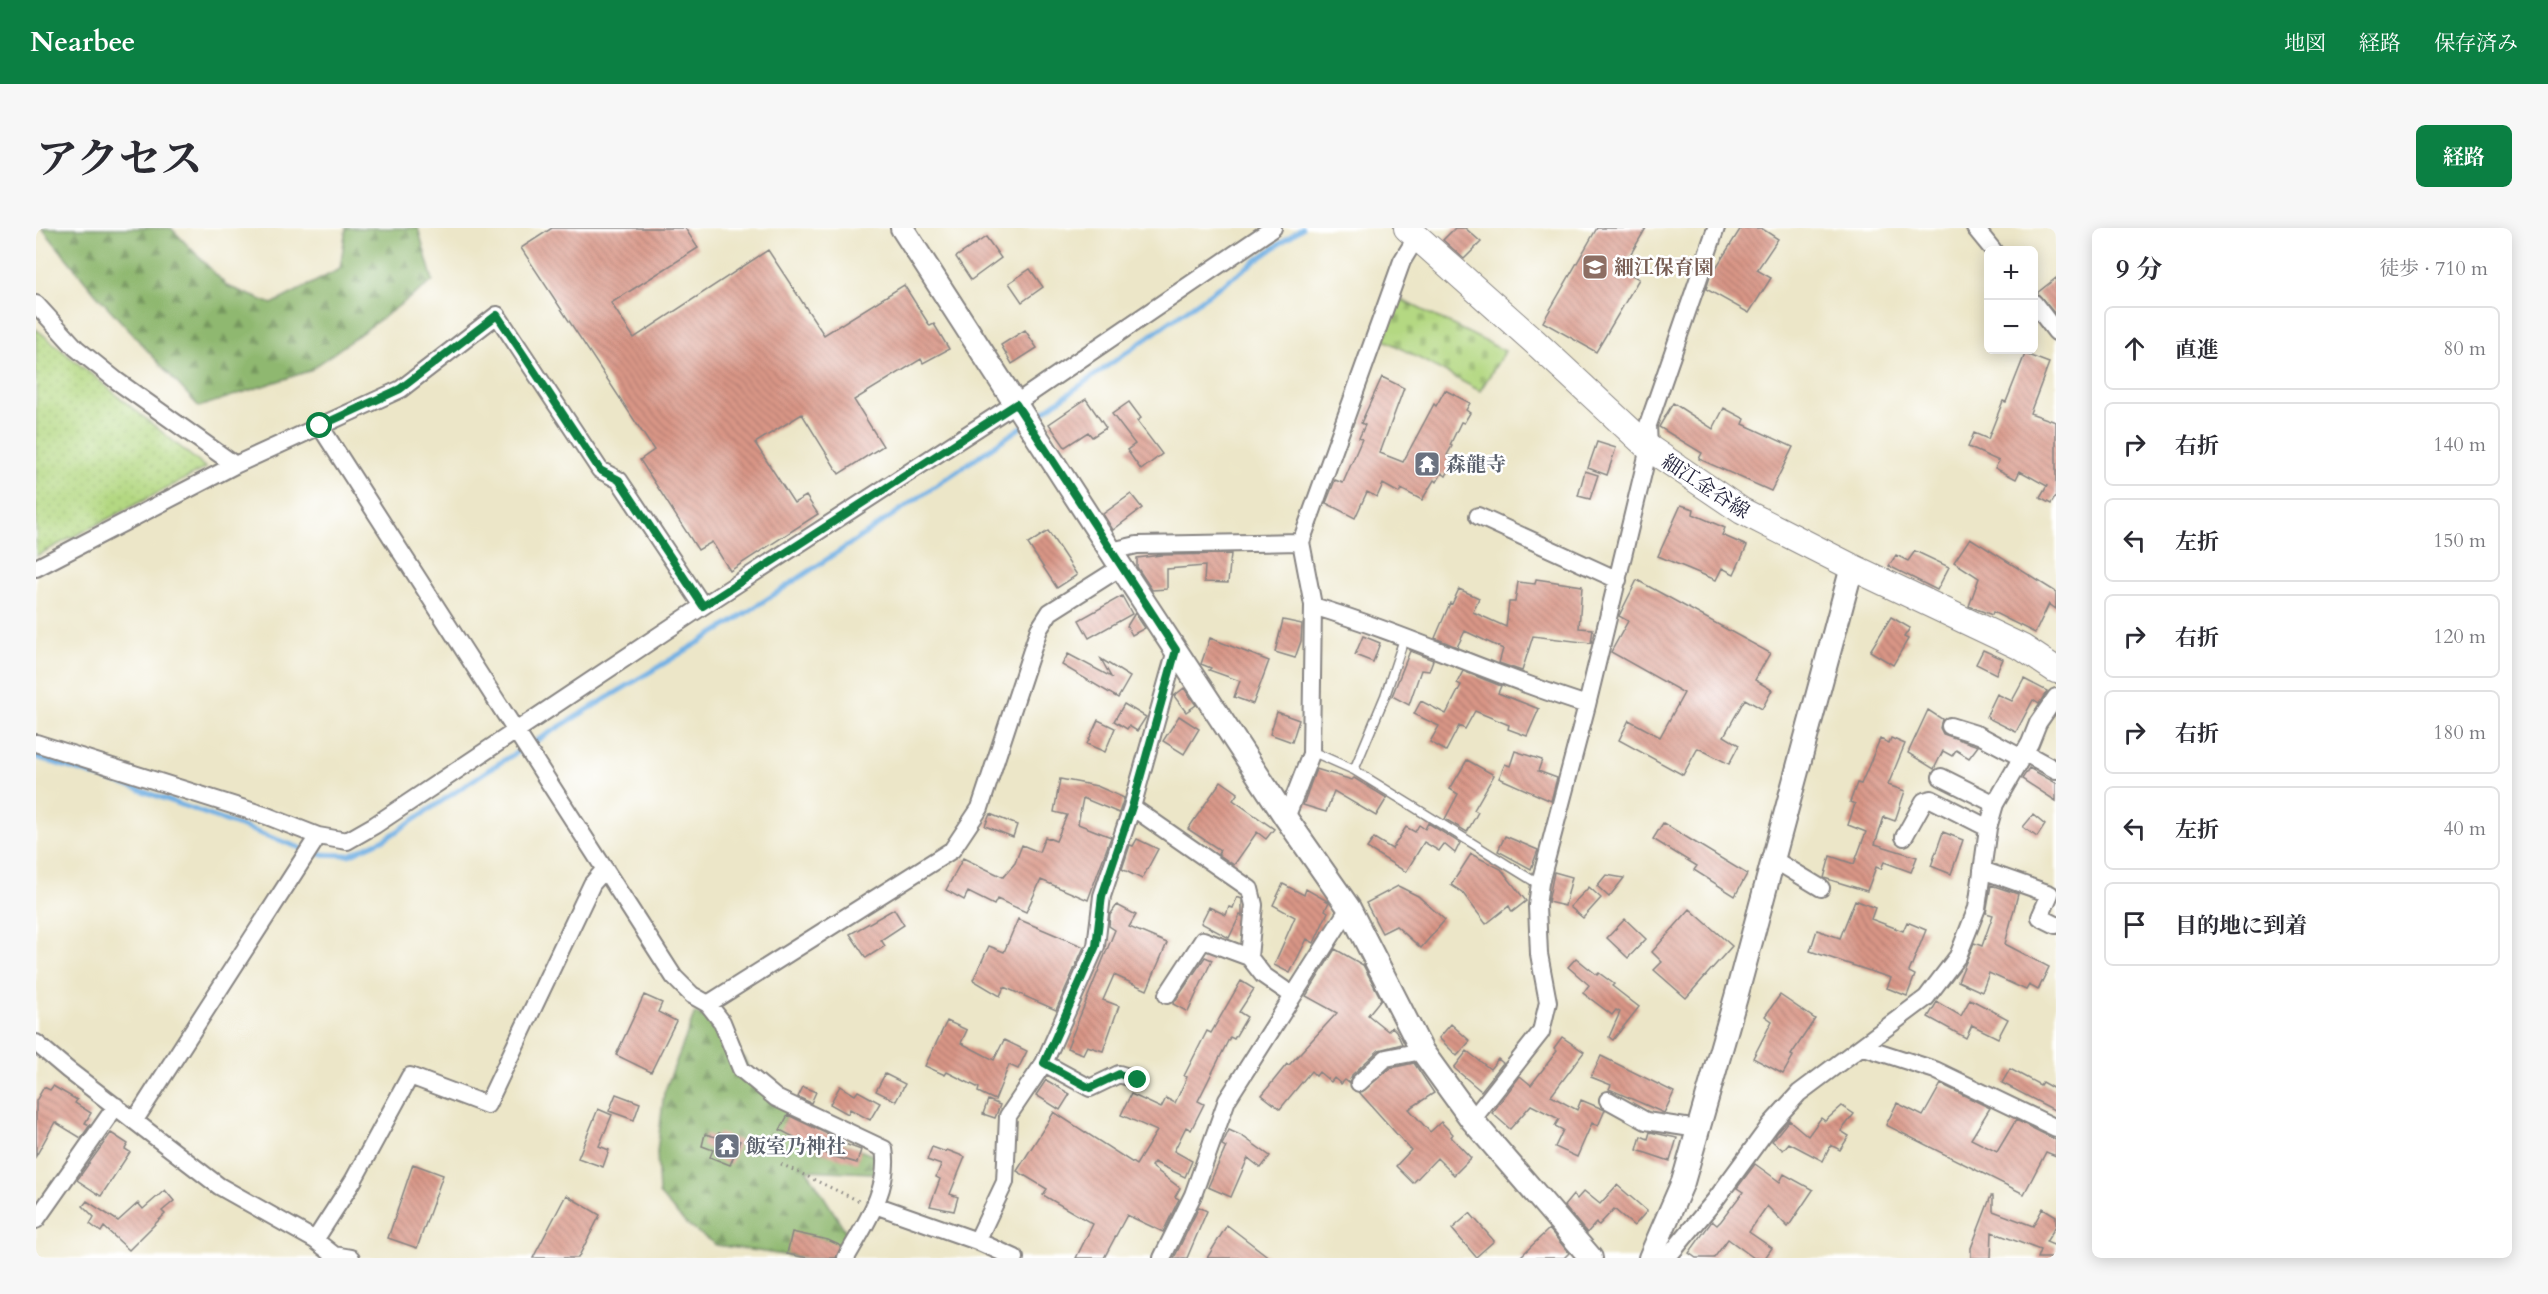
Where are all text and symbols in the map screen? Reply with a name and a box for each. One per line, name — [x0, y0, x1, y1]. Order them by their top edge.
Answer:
text: Nearbee — [30, 23, 135, 61]
text: 地図 — [2284, 29, 2326, 58]
text: 経路 — [2359, 29, 2401, 58]
text: 保存済み — [2434, 29, 2518, 58]
button: 経路 — [2416, 125, 2512, 187]
text: アクセス — [36, 131, 203, 188]
map controls — [1984, 246, 2038, 354]
button: + — [1984, 246, 2038, 300]
school or university icon: 細江保育園 — [1580, 252, 1610, 282]
text: 9 分 — [2116, 252, 2162, 287]
place label: 細江保育園 — [1614, 254, 1714, 281]
text: 徒歩 · 710 m — [2379, 255, 2488, 282]
button: − — [1984, 300, 2038, 354]
icon: ahead — [2118, 332, 2151, 365]
text: 直進 — [2175, 335, 2219, 365]
text: 80 m — [2443, 335, 2486, 362]
route start — [306, 412, 332, 438]
icon: right — [2118, 428, 2151, 461]
text: 右折 — [2175, 431, 2219, 461]
text: 140 m — [2433, 431, 2486, 458]
street label: 細江金谷線 — [1656, 448, 1755, 525]
temple icon: 森龍寺 — [1412, 449, 1442, 479]
place label: 森龍寺 — [1446, 451, 1506, 478]
icon: left — [2118, 524, 2151, 557]
text: 左折 — [2175, 527, 2219, 557]
text: 150 m — [2433, 527, 2486, 554]
icon: right — [2118, 620, 2151, 653]
text: 右折 — [2175, 623, 2219, 653]
text: 120 m — [2433, 623, 2486, 650]
icon: right — [2118, 716, 2151, 749]
text: 右折 — [2175, 719, 2219, 749]
text: 180 m — [2433, 719, 2486, 746]
icon: left — [2118, 812, 2151, 845]
text: 左折 — [2175, 815, 2219, 845]
text: 40 m — [2443, 815, 2486, 842]
icon: arrive — [2118, 908, 2151, 941]
text: 目的地に到着 — [2175, 911, 2307, 941]
route end — [1124, 1066, 1150, 1092]
temple icon: 飯室乃神社 — [712, 1131, 742, 1161]
place label: 飯室乃神社 — [746, 1133, 846, 1160]

